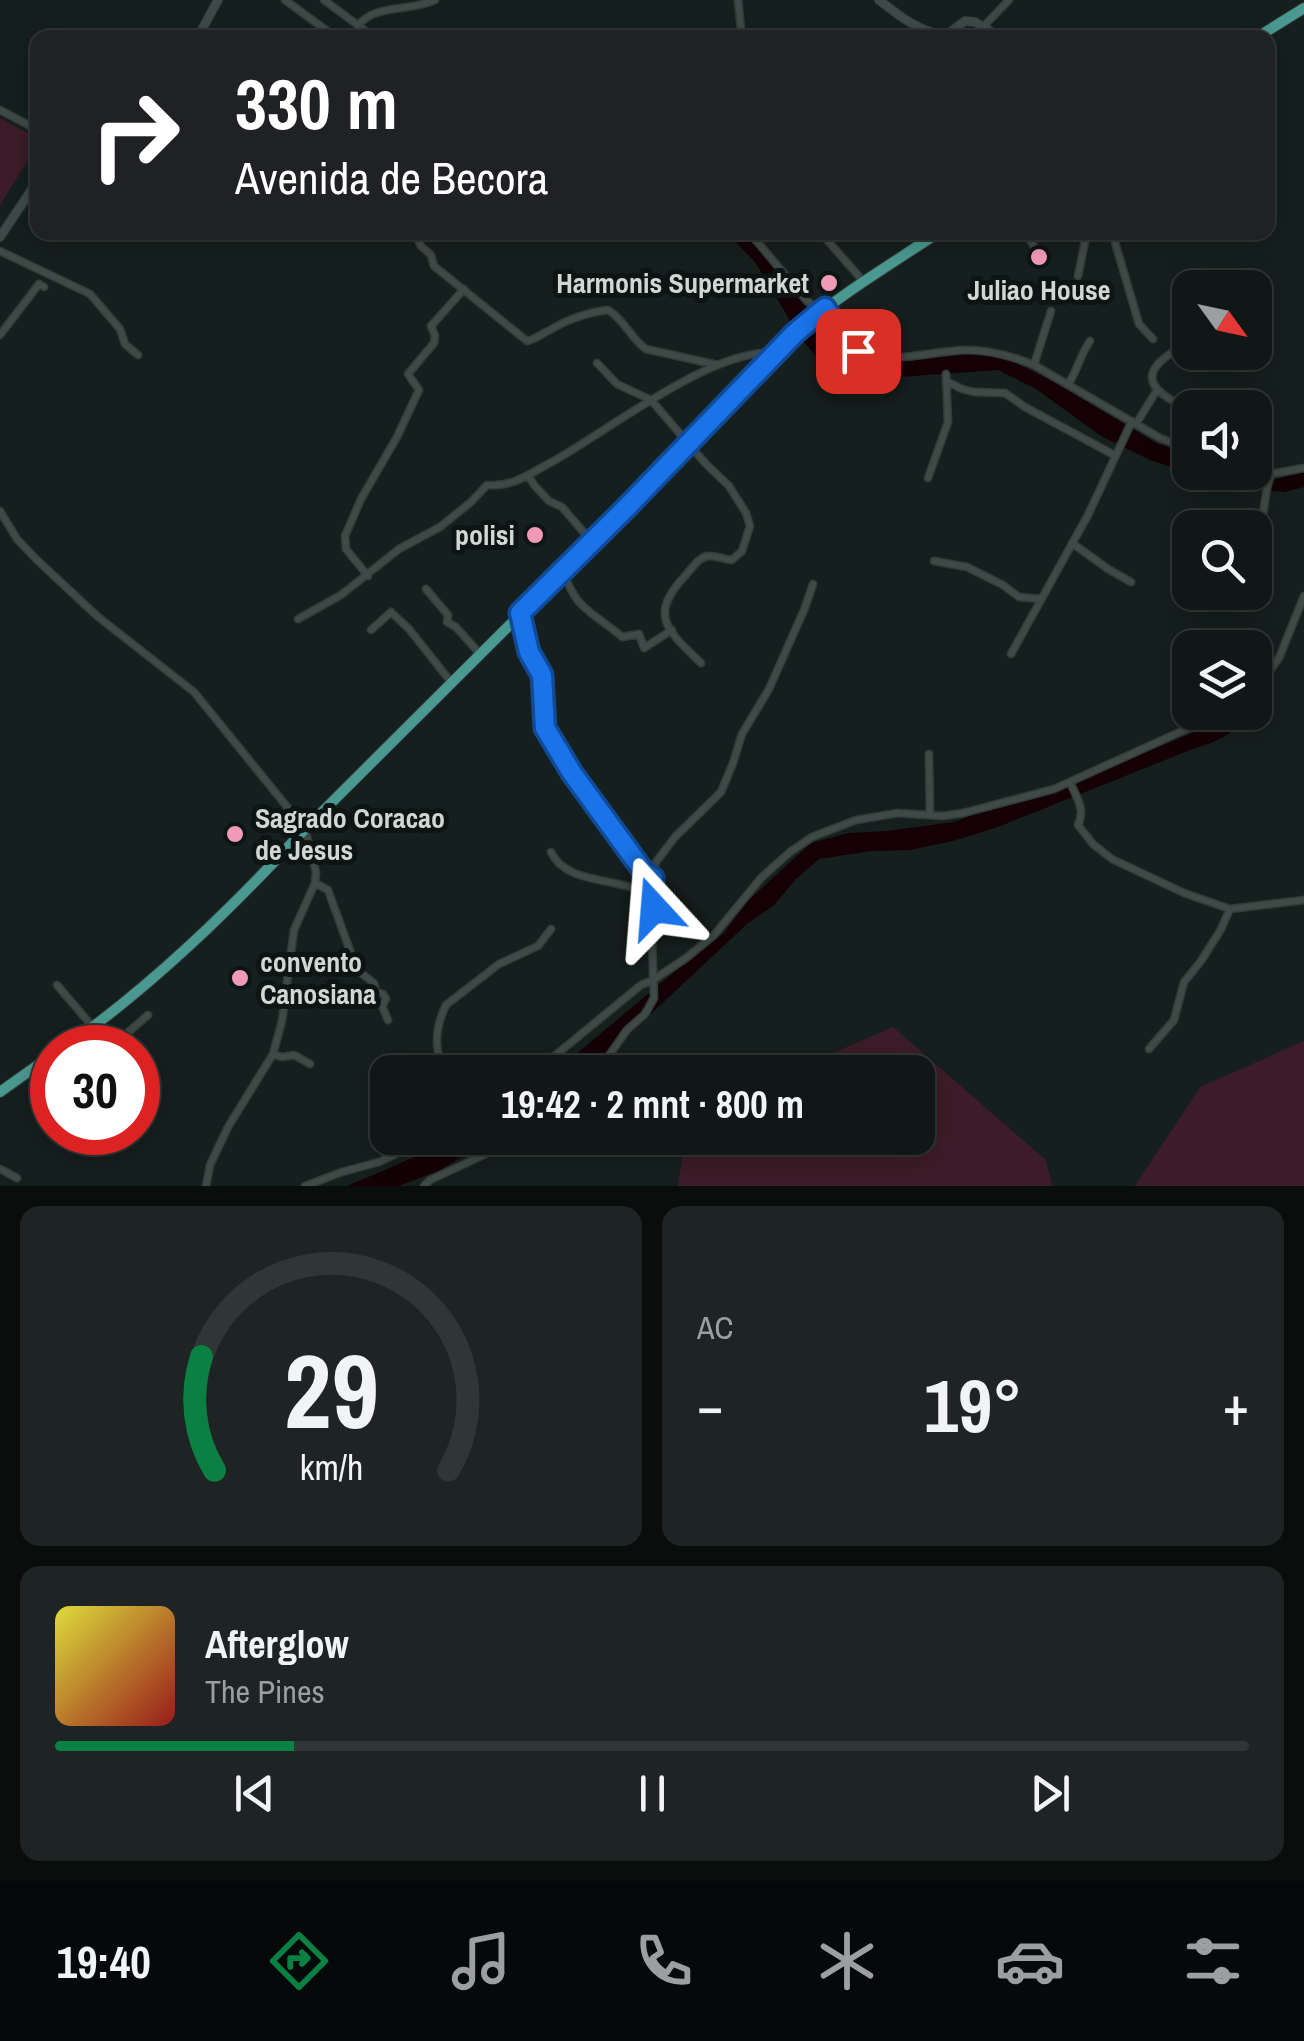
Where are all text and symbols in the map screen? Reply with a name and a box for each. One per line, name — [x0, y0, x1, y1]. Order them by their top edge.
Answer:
text: 330 m — [235, 57, 398, 151]
icon: right — [70, 70, 200, 200]
text: Avenida de Becora — [235, 147, 548, 208]
marker: Juliao House — [1028, 246, 1050, 268]
place label: Harmonis Supermarket — [556, 264, 809, 302]
north arrow — [1172, 270, 1272, 370]
map controls — [1172, 270, 1272, 730]
place label: Juliao House — [968, 271, 1110, 309]
marker: Harmonis Supermarket — [818, 272, 840, 294]
pin — [816, 309, 901, 394]
icon: arrive — [831, 324, 886, 379]
button: sound — [1172, 390, 1272, 490]
button: search — [1172, 510, 1272, 610]
place label: polisi — [455, 516, 515, 554]
marker: polisi — [524, 524, 546, 546]
button: layers — [1172, 630, 1272, 730]
place label: Sagrado Coracao de Jesus — [255, 799, 445, 869]
marker: Sagrado Coracao de Jesus — [224, 823, 246, 845]
position arrow — [602, 856, 706, 960]
place label: convento Canosiana — [260, 943, 376, 1013]
marker: convento Canosiana — [229, 967, 251, 989]
speed limit sign: 30 — [30, 1025, 160, 1155]
text: 19:42 · 2 mnt · 800 m — [501, 1079, 804, 1130]
text: AC — [697, 1306, 733, 1349]
text: 29 — [284, 1320, 378, 1460]
text: 19° — [924, 1354, 1022, 1455]
text: − — [697, 1368, 723, 1442]
text: + — [1223, 1368, 1249, 1442]
text: km/h — [299, 1443, 363, 1491]
text: Afterglow — [205, 1619, 349, 1670]
text: The Pines — [205, 1670, 325, 1713]
icon: previous — [227, 1766, 282, 1821]
icon: pause — [625, 1766, 680, 1821]
icon: next — [1023, 1766, 1078, 1821]
icon: directions — [264, 1926, 334, 1996]
icon: music — [446, 1926, 516, 1996]
icon: phone — [629, 1926, 699, 1996]
icon: climate — [812, 1926, 882, 1996]
icon: car — [995, 1926, 1065, 1996]
icon: filters — [1178, 1926, 1248, 1996]
text: 19:40 — [56, 1931, 151, 1992]

